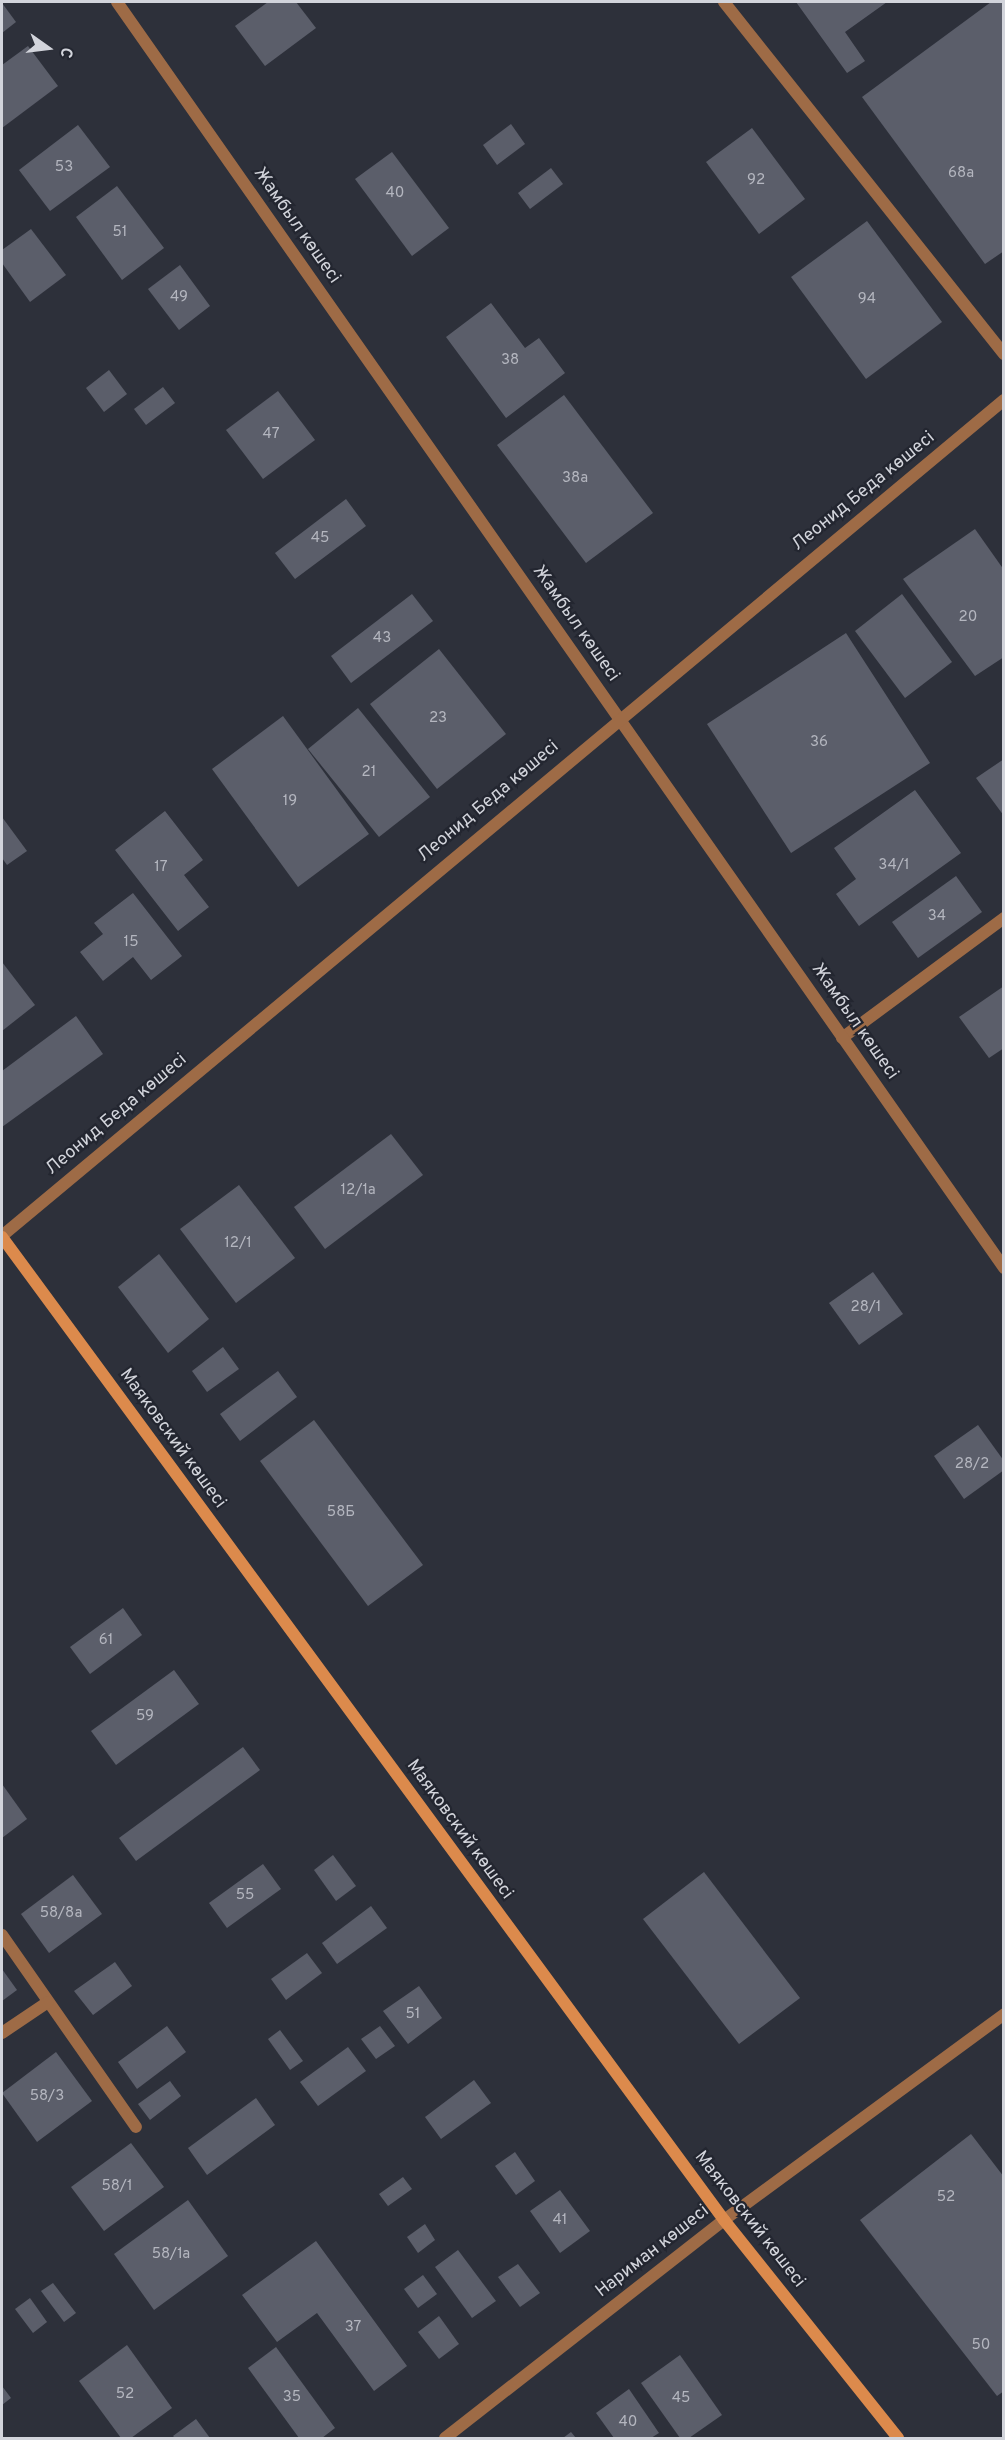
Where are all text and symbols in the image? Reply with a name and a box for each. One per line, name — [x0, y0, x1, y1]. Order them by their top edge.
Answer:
north arrow — [18, 18, 78, 78]
text: С — [55, 45, 76, 60]
house number: 53 — [55, 159, 73, 177]
street label: Жамбыл көшесі — [248, 164, 344, 288]
house number: 68а — [948, 165, 974, 183]
house number: 92 — [747, 172, 765, 190]
house number: 40 — [386, 185, 404, 203]
house number: 51 — [113, 224, 127, 242]
house number: 49 — [170, 289, 188, 307]
house number: 94 — [858, 291, 876, 309]
house number: 38 — [501, 352, 519, 370]
house number: 47 — [263, 426, 279, 444]
street label: Леонид Беда көшесі — [788, 428, 940, 556]
house number: 38а — [562, 470, 588, 488]
house number: 45 — [311, 530, 329, 548]
street label: Жамбыл көшесі — [527, 562, 623, 686]
house number: 20 — [959, 609, 977, 627]
house number: 43 — [373, 630, 391, 648]
house number: 23 — [429, 710, 447, 728]
house number: 36 — [810, 734, 828, 752]
street label: Леонид Беда көшесі — [414, 737, 564, 867]
house number: 21 — [362, 764, 376, 782]
house number: 19 — [283, 793, 297, 811]
house number: 34/1 — [878, 857, 910, 875]
house number: 17 — [154, 859, 168, 877]
house number: 34 — [928, 908, 946, 926]
house number: 15 — [124, 934, 138, 952]
street label: Жамбыл көшесі — [806, 960, 902, 1084]
street label: Леонид Беда көшесі — [42, 1050, 192, 1180]
house number: 12/1а — [340, 1182, 376, 1200]
house number: 12/1 — [224, 1235, 252, 1253]
house number: 28/1 — [851, 1299, 881, 1317]
street label: Маяковский көшесі — [114, 1365, 230, 1513]
house number: 28/2 — [955, 1456, 989, 1474]
house number: 58Б — [327, 1504, 355, 1522]
house number: 61 — [99, 1632, 113, 1650]
house number: 59 — [136, 1708, 154, 1726]
street label: Маяковский көшесі — [401, 1756, 517, 1904]
house number: 55 — [236, 1887, 254, 1905]
house number: 58/8а — [40, 1905, 82, 1923]
house number: 51 — [406, 2006, 420, 2024]
house number: 58/3 — [30, 2088, 64, 2106]
street label: Маяковский көшесі — [689, 2147, 809, 2293]
house number: 58/1 — [102, 2178, 132, 2196]
house number: 52 — [937, 2189, 955, 2207]
street label: Нариман көшесі — [592, 2201, 714, 2303]
house number: 41 — [553, 2212, 567, 2230]
house number: 58/1а — [152, 2246, 190, 2264]
house number: 37 — [345, 2319, 361, 2337]
house number: 50 — [972, 2337, 990, 2355]
house number: 52 — [116, 2386, 134, 2404]
house number: 35 — [283, 2389, 301, 2407]
house number: 45 — [672, 2390, 690, 2408]
house number: 40 — [619, 2414, 637, 2432]

